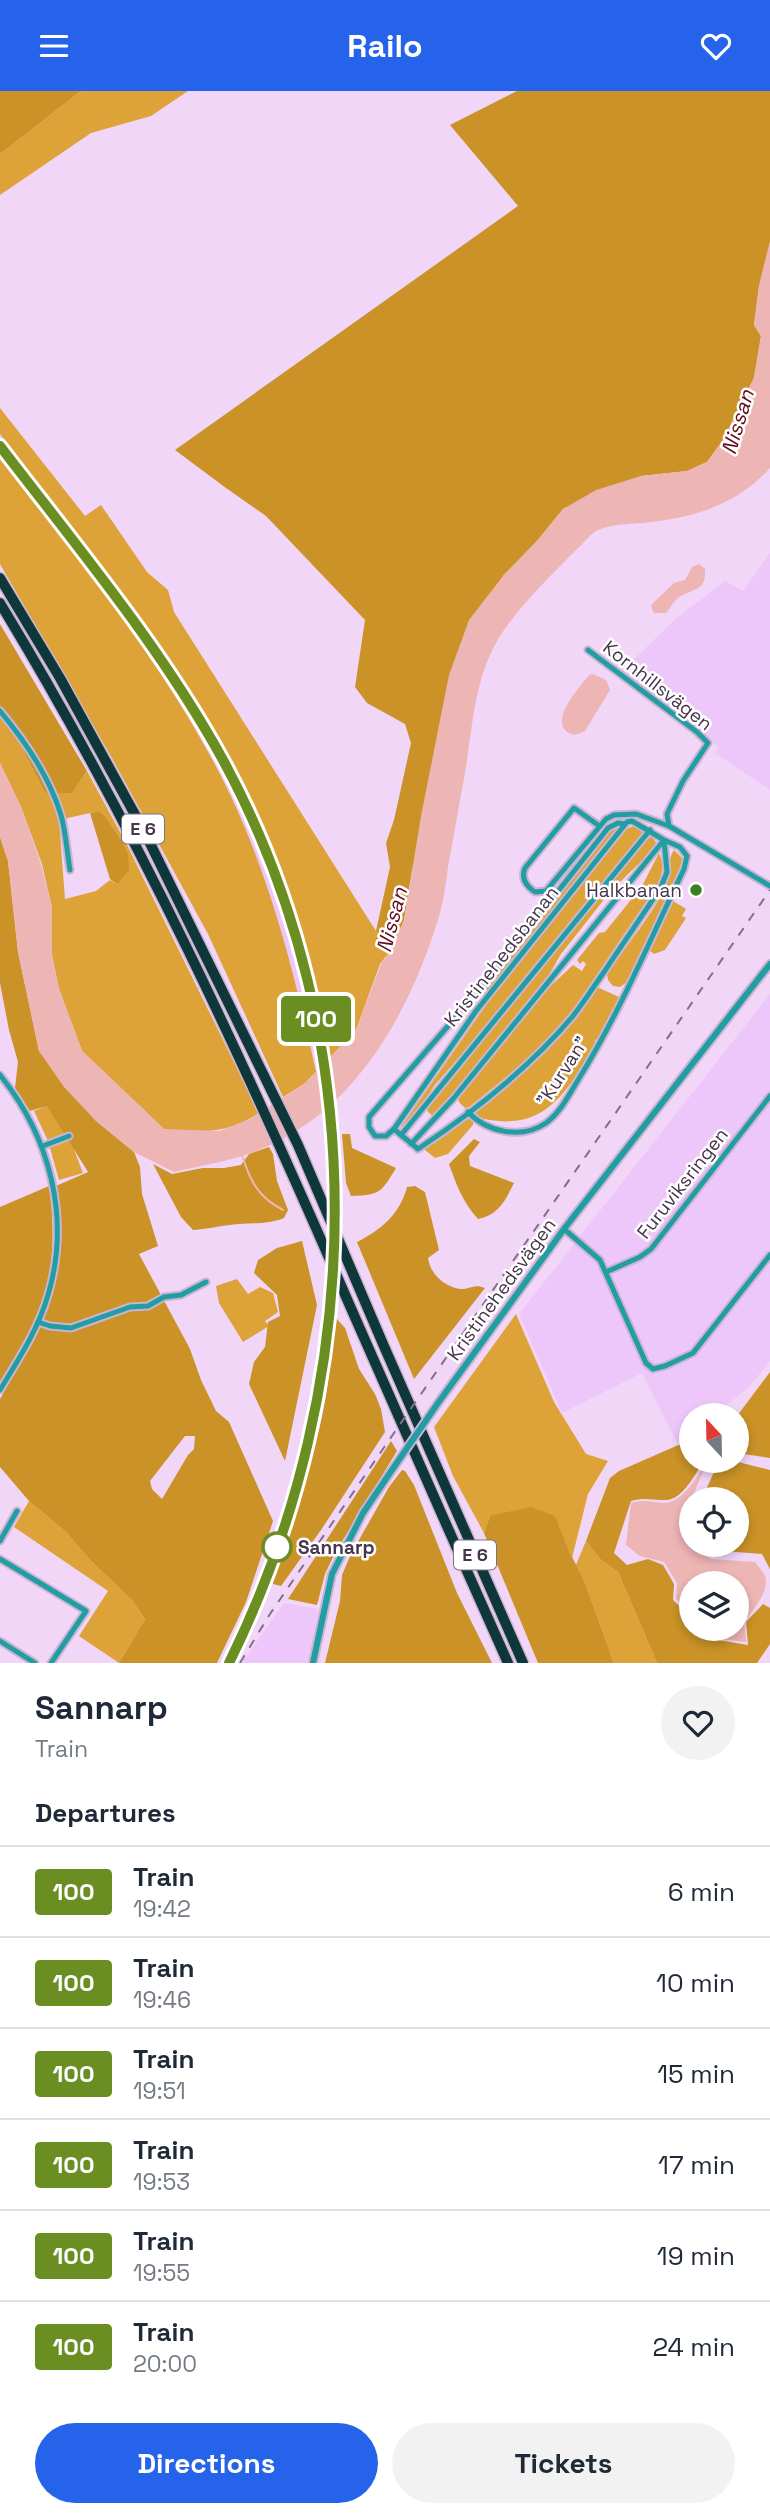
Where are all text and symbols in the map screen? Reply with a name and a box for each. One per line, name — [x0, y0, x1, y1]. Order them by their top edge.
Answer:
text: Railo — [347, 26, 423, 66]
icon: menu — [35, 27, 73, 65]
icon: heart — [697, 27, 735, 65]
water label: Nissan — [715, 385, 760, 457]
street label: Kornhillsvägen — [598, 635, 718, 736]
road number: E 6 — [122, 815, 164, 843]
place label: Halkbanan — [586, 878, 682, 903]
street label: Kristinehedsbanan — [439, 881, 564, 1032]
marker: Halkbanan — [688, 882, 704, 898]
water label: Nissan — [370, 883, 413, 955]
line badge: 100 — [276, 996, 356, 1042]
text: 100 — [295, 1003, 337, 1034]
street label: "Kurvan" — [531, 1032, 594, 1111]
street label: Furuviksringen — [631, 1123, 734, 1244]
street label: Kristinehedsvägen — [441, 1213, 561, 1365]
north arrow — [679, 1403, 749, 1473]
map controls — [679, 1403, 749, 1641]
button: locate — [679, 1487, 749, 1557]
marker: Sannarp — [262, 1532, 292, 1562]
place label: Sannarp — [298, 1535, 375, 1560]
road number: E 6 — [454, 1541, 496, 1569]
button: layers — [679, 1571, 749, 1641]
button: heart — [661, 1686, 735, 1760]
text: Sannarp — [35, 1687, 168, 1729]
text: Train — [35, 1734, 88, 1764]
text: Departures — [35, 1796, 176, 1830]
text: Train — [133, 1860, 194, 1894]
text: 6 min — [668, 1875, 735, 1909]
text: 100 — [53, 1876, 94, 1907]
text: 19:42 — [133, 1894, 191, 1924]
text: Train — [133, 1951, 194, 1985]
text: 10 min — [656, 1966, 735, 2000]
text: 100 — [53, 1967, 94, 1998]
text: 19:46 — [133, 1985, 191, 2015]
text: Train — [133, 2042, 194, 2076]
text: 15 min — [657, 2057, 735, 2091]
text: 100 — [53, 2058, 94, 2089]
text: 19:51 — [133, 2076, 186, 2106]
text: Train — [133, 2133, 194, 2167]
text: 17 min — [658, 2148, 735, 2182]
text: 100 — [53, 2149, 94, 2180]
text: 19:53 — [133, 2167, 190, 2197]
text: Train — [133, 2224, 194, 2258]
text: 19 min — [657, 2239, 735, 2273]
text: 100 — [53, 2240, 94, 2271]
text: 19:55 — [133, 2258, 190, 2288]
text: Train — [133, 2315, 194, 2349]
text: 24 min — [652, 2330, 735, 2364]
text: 100 — [53, 2331, 94, 2362]
text: 20:00 — [133, 2349, 197, 2379]
button: Directions — [35, 2423, 378, 2503]
button: Tickets — [392, 2423, 735, 2503]

